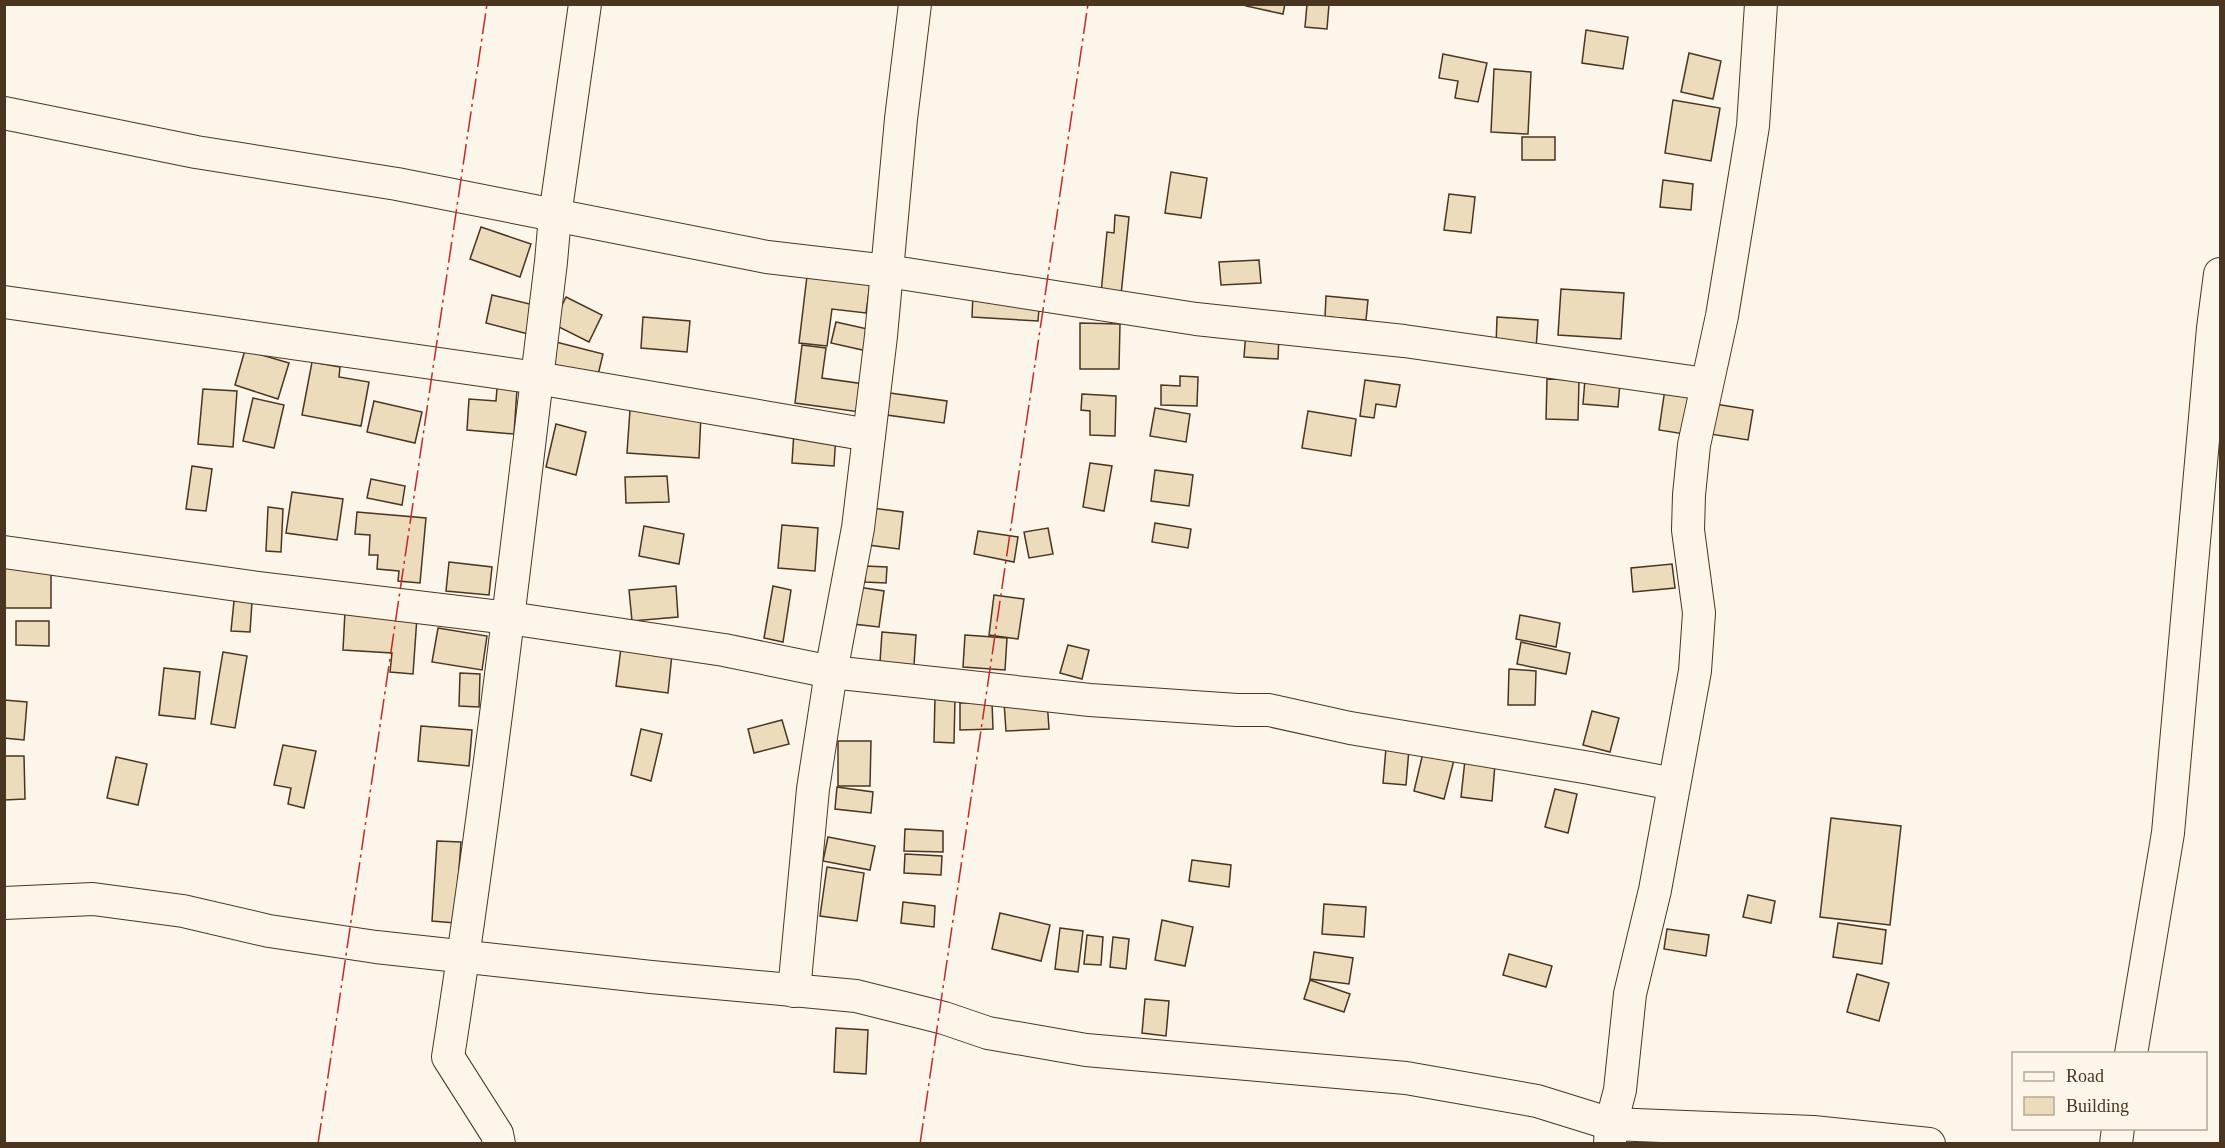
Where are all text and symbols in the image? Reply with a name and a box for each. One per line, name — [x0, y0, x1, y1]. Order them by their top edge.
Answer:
legend — [2012, 1052, 2207, 1130]
text: Road — [2066, 1066, 2104, 1086]
text: Building — [2066, 1096, 2129, 1116]

